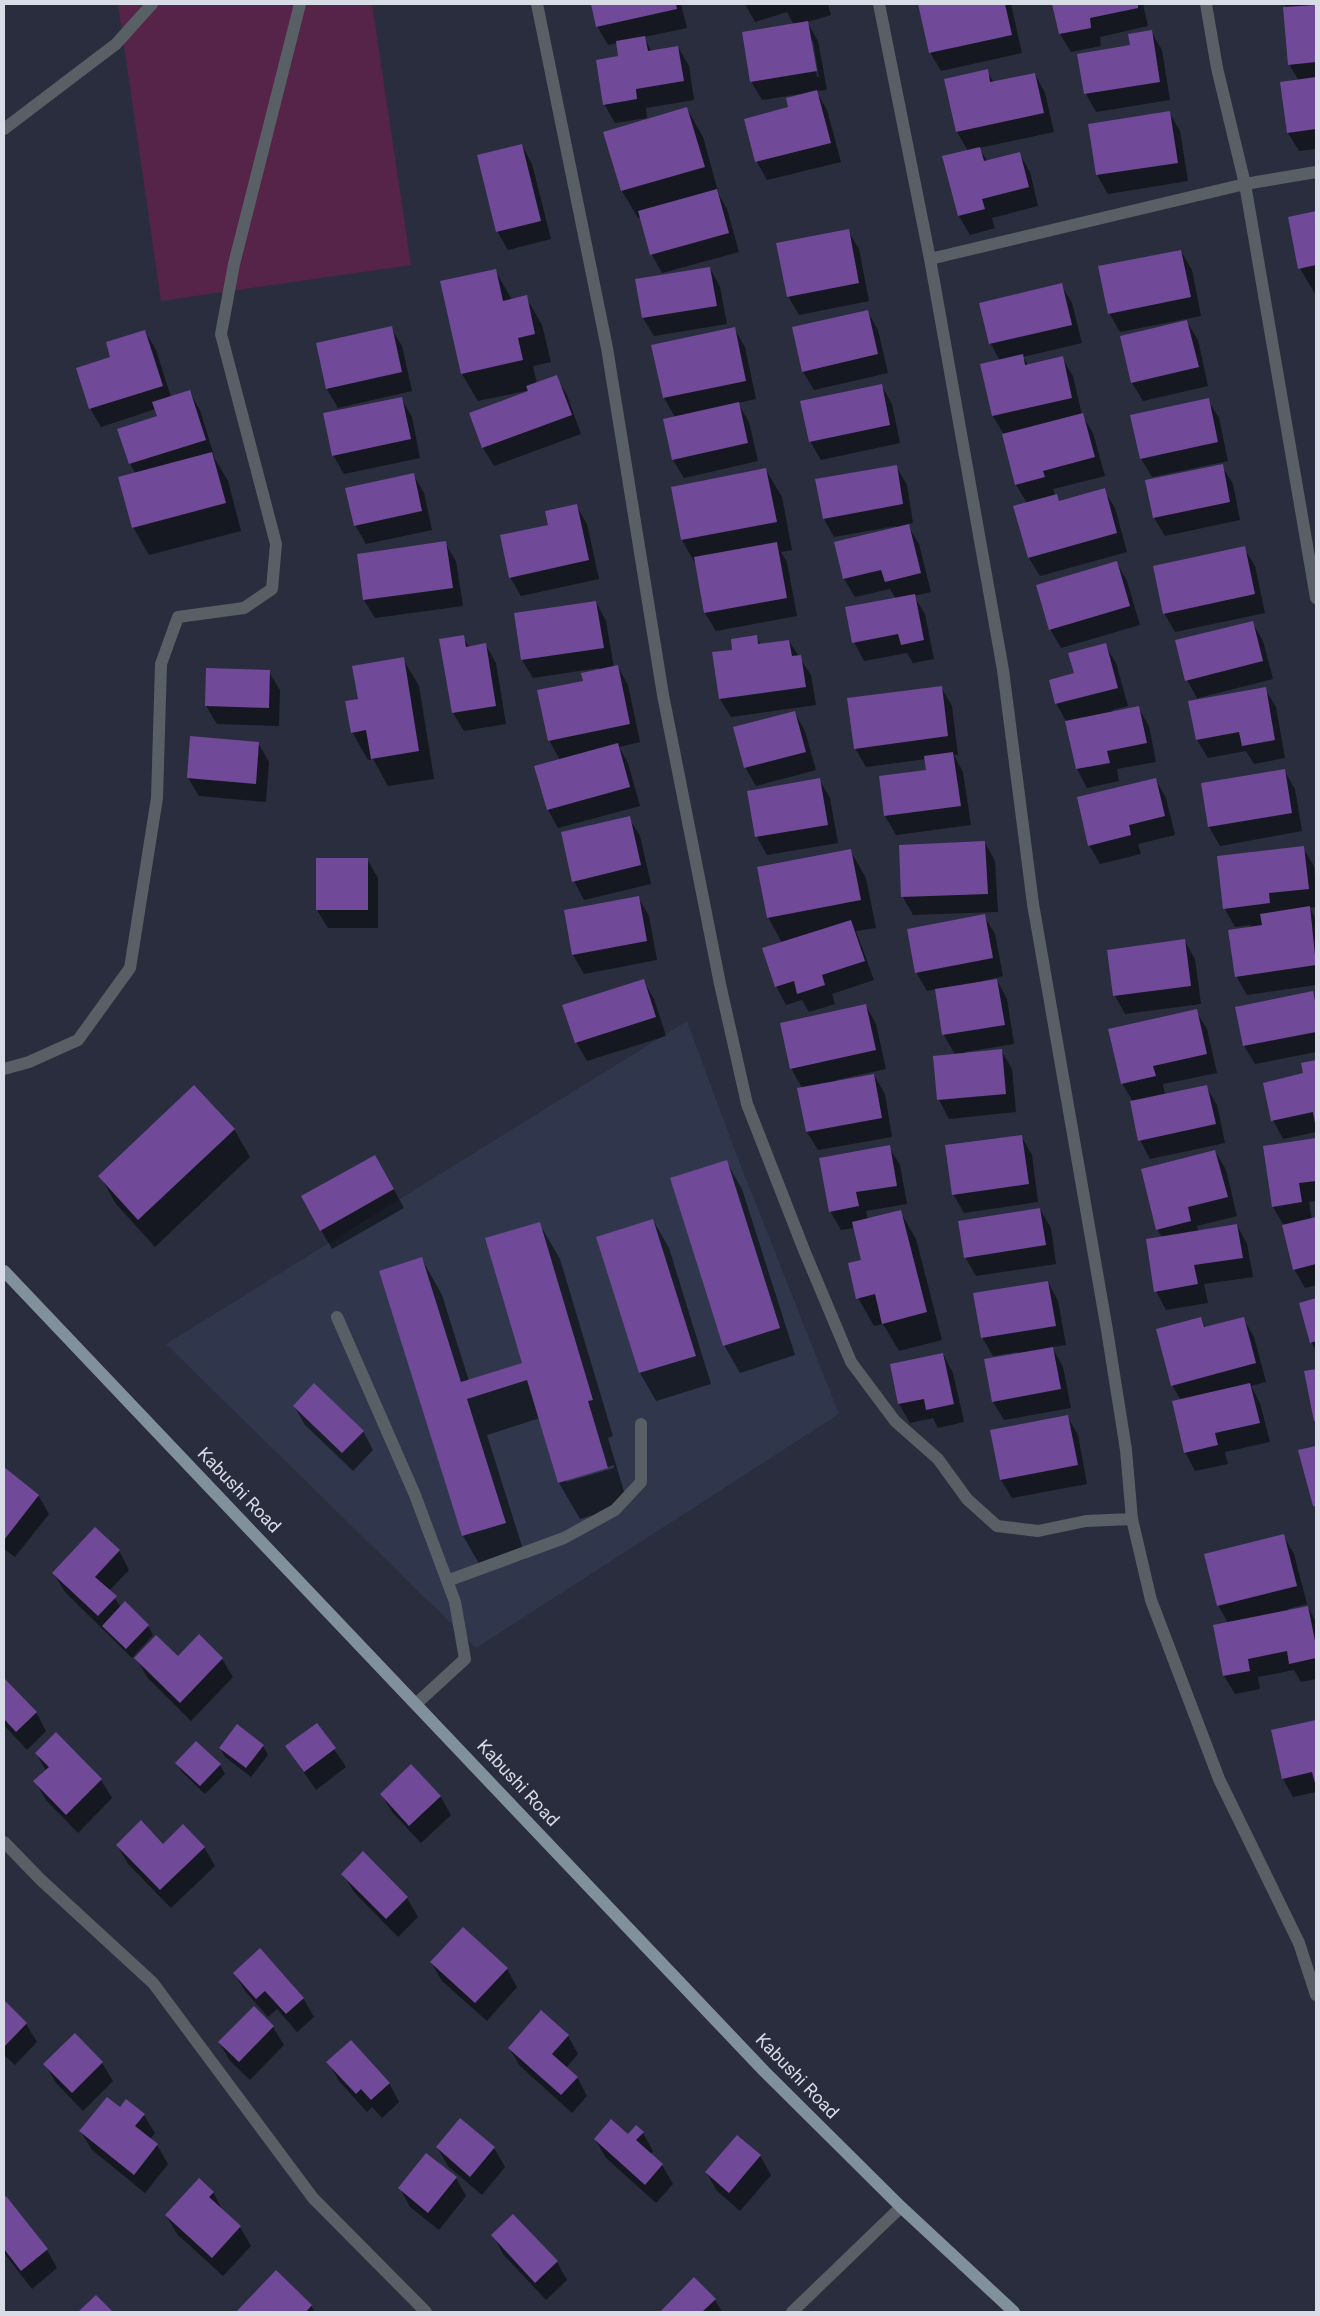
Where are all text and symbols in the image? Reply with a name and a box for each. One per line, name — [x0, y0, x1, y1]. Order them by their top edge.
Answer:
street label: Kabushi Road — [192, 1444, 284, 1538]
street label: Kabushi Road — [471, 1736, 563, 1832]
street label: Kabushi Road — [750, 2030, 842, 2124]

